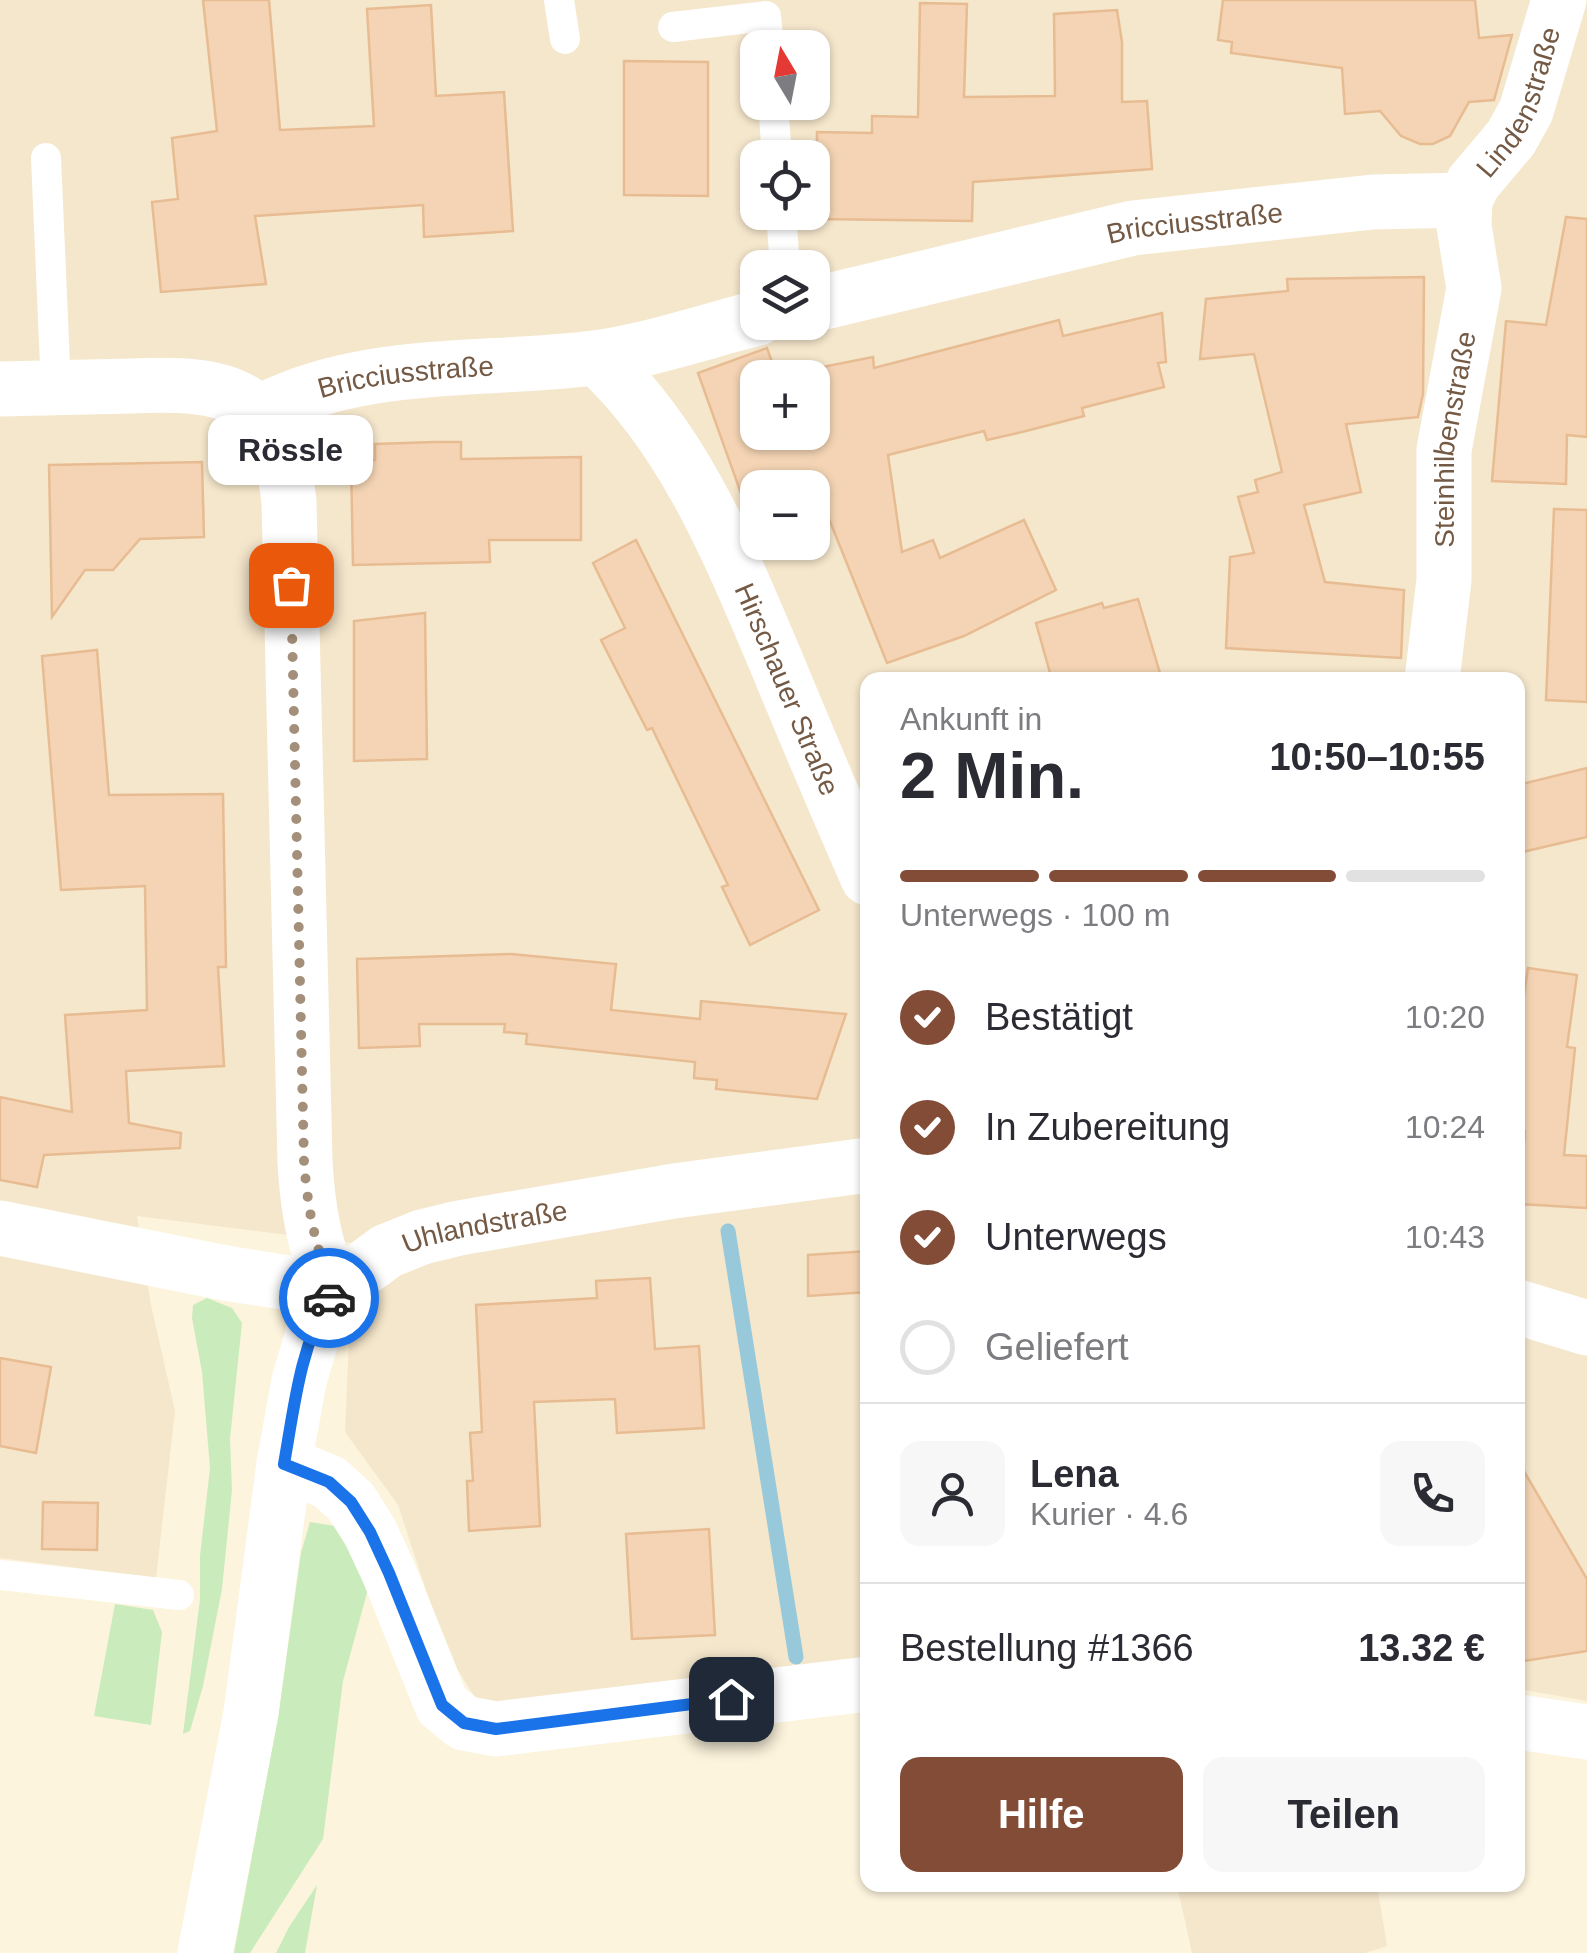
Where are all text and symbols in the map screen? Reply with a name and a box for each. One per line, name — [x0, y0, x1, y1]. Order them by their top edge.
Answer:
street label: Lindenstraße — [1470, 23, 1566, 183]
north arrow — [740, 30, 830, 120]
map controls — [740, 30, 830, 560]
button: locate — [740, 140, 830, 230]
street label: Bricciusstraße — [1103, 196, 1284, 249]
button: layers — [740, 250, 830, 340]
street label: Steinhilbenstraße — [1428, 329, 1481, 548]
street label: Bricciusstraße — [314, 350, 494, 404]
button: + — [740, 360, 830, 450]
callout: Rössle — [208, 415, 374, 485]
text: Rössle — [238, 432, 343, 468]
button: − — [740, 470, 830, 560]
pin — [249, 543, 334, 628]
icon: bag — [264, 558, 319, 613]
street label: Hirschauer Straße — [729, 578, 846, 800]
text: Ankunft in — [900, 701, 1042, 737]
text: 10:50–10:55 — [1269, 736, 1485, 778]
text: 2 Min. — [900, 739, 1084, 812]
text: Unterwegs · 100 m — [900, 897, 1170, 933]
icon: check — [900, 990, 955, 1045]
text: Bestätigt — [985, 996, 1133, 1038]
text: 10:20 — [1405, 999, 1485, 1035]
icon: check — [900, 1100, 955, 1155]
text: In Zubereitung — [985, 1106, 1230, 1148]
text: 10:24 — [1405, 1109, 1485, 1145]
street label: Uhlandstraße — [397, 1194, 570, 1259]
icon: check — [900, 1210, 955, 1265]
text: Unterwegs — [985, 1216, 1167, 1258]
text: 10:43 — [1405, 1219, 1485, 1255]
courier — [279, 1248, 379, 1348]
icon: car — [302, 1271, 357, 1326]
text: Geliefert — [985, 1326, 1129, 1368]
button: person — [900, 1441, 1005, 1546]
button: phone — [1380, 1441, 1485, 1546]
text: Lena — [1030, 1453, 1119, 1495]
text: Kurier · 4.6 — [1030, 1496, 1188, 1532]
text: Bestellung #1366 — [900, 1627, 1194, 1669]
text: 13.32 € — [1358, 1627, 1485, 1669]
pin — [689, 1657, 774, 1742]
icon: home — [704, 1672, 759, 1727]
button: Hilfe — [900, 1757, 1183, 1872]
button: Teilen — [1203, 1757, 1485, 1872]

